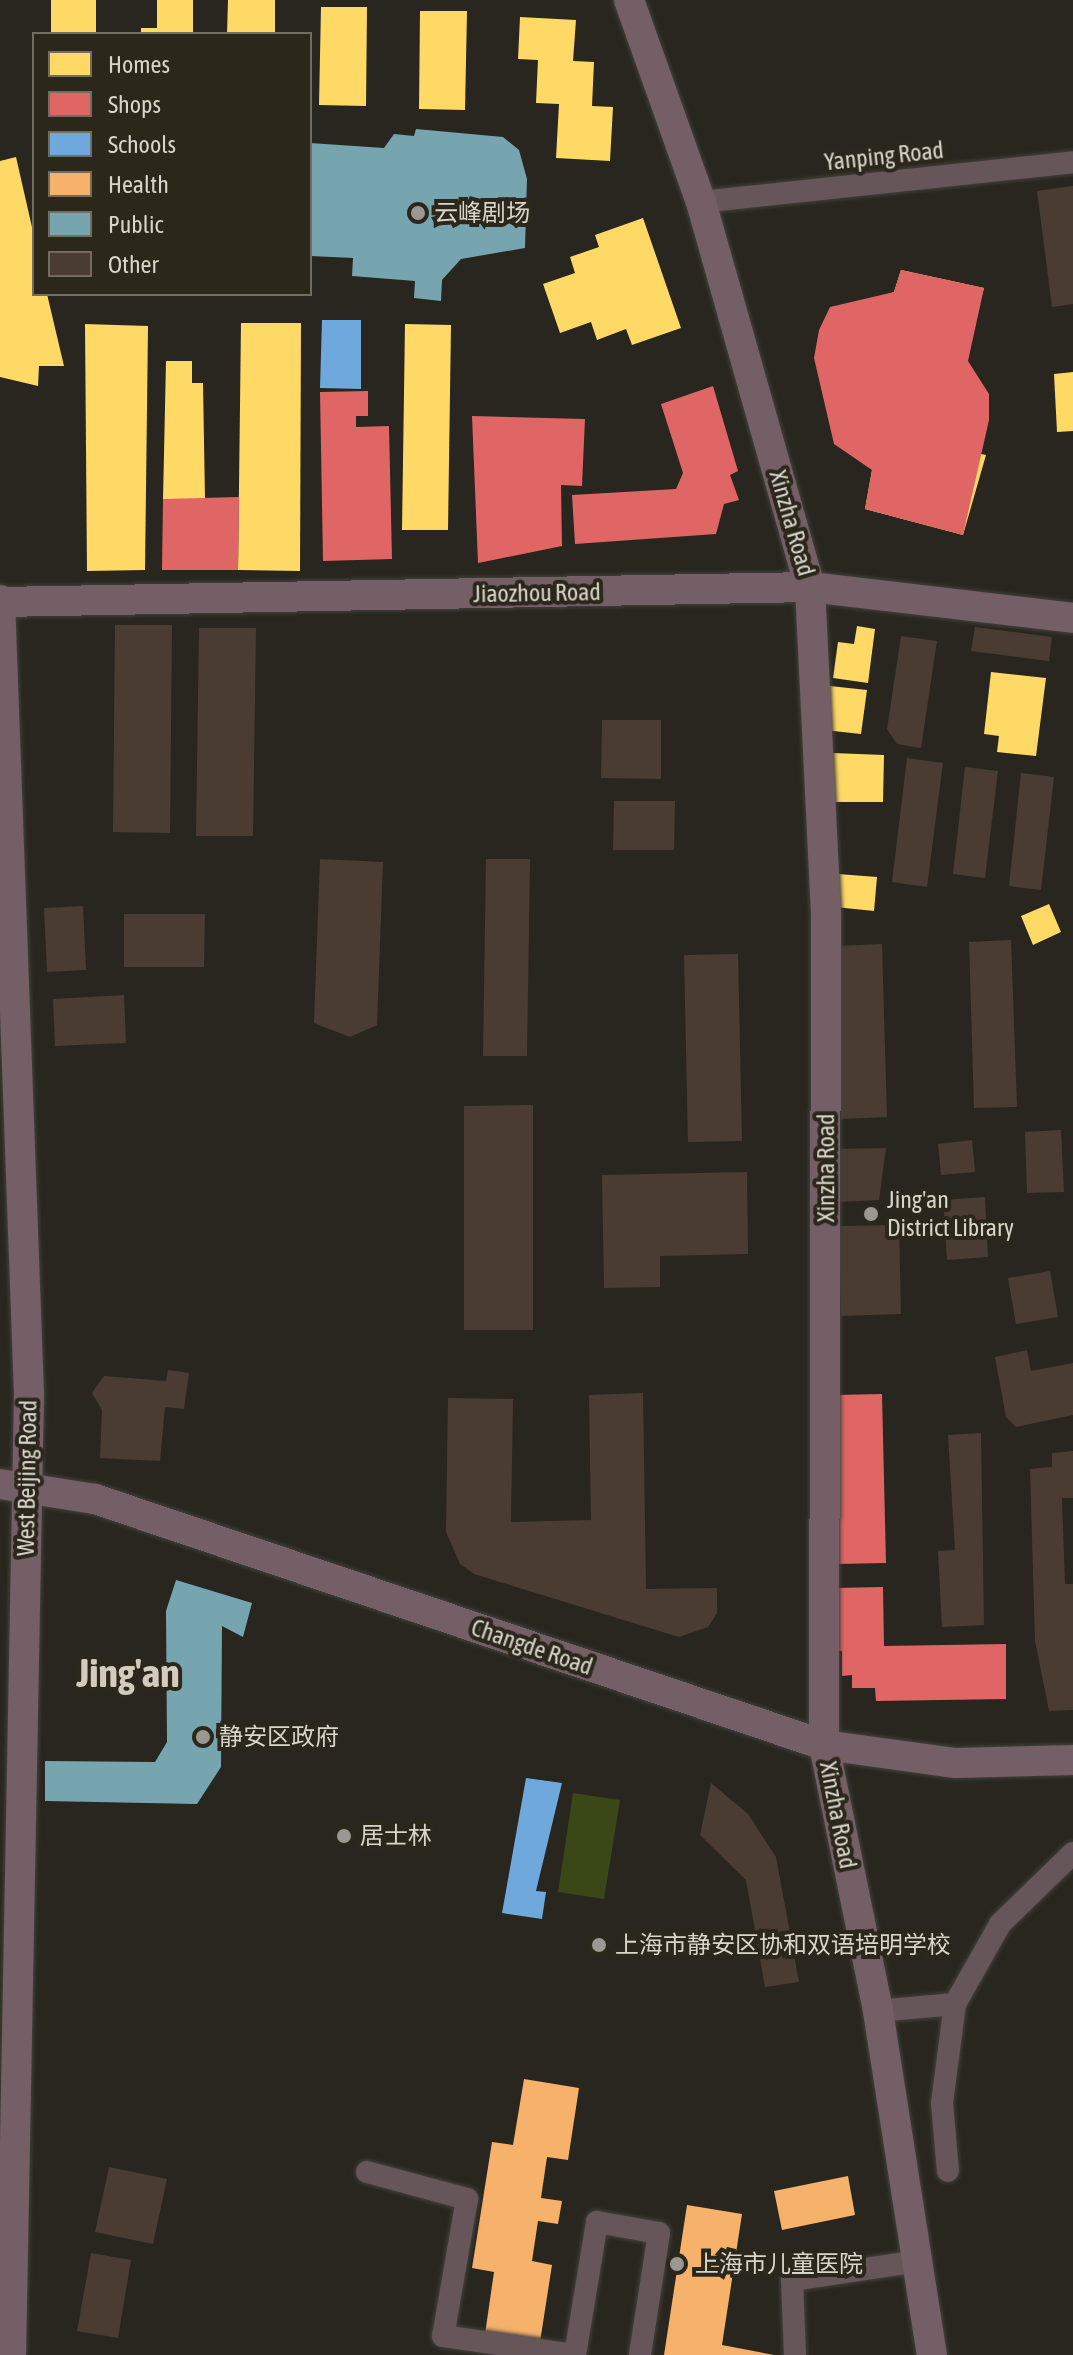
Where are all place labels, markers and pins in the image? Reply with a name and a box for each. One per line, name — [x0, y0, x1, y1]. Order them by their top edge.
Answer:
place label: 云峰剧场 — [434, 199, 530, 227]
marker: 云峰剧场 — [409, 204, 427, 222]
place label: Jing'an District Library — [887, 1186, 1014, 1242]
marker: Jing'an District Library — [862, 1205, 880, 1223]
place label: 静安区政府 — [219, 1723, 339, 1751]
marker: 静安区政府 — [194, 1728, 212, 1746]
place label: 居士林 — [360, 1822, 432, 1850]
marker: 居士林 — [335, 1827, 353, 1845]
place label: 上海市静安区协和双语培明学校 — [615, 1931, 951, 1959]
marker: 上海市静安区协和双语培明学校 — [590, 1936, 608, 1954]
place label: 上海市儿童医院 — [695, 2250, 863, 2278]
marker: 上海市儿童医院 — [666, 2253, 688, 2275]

